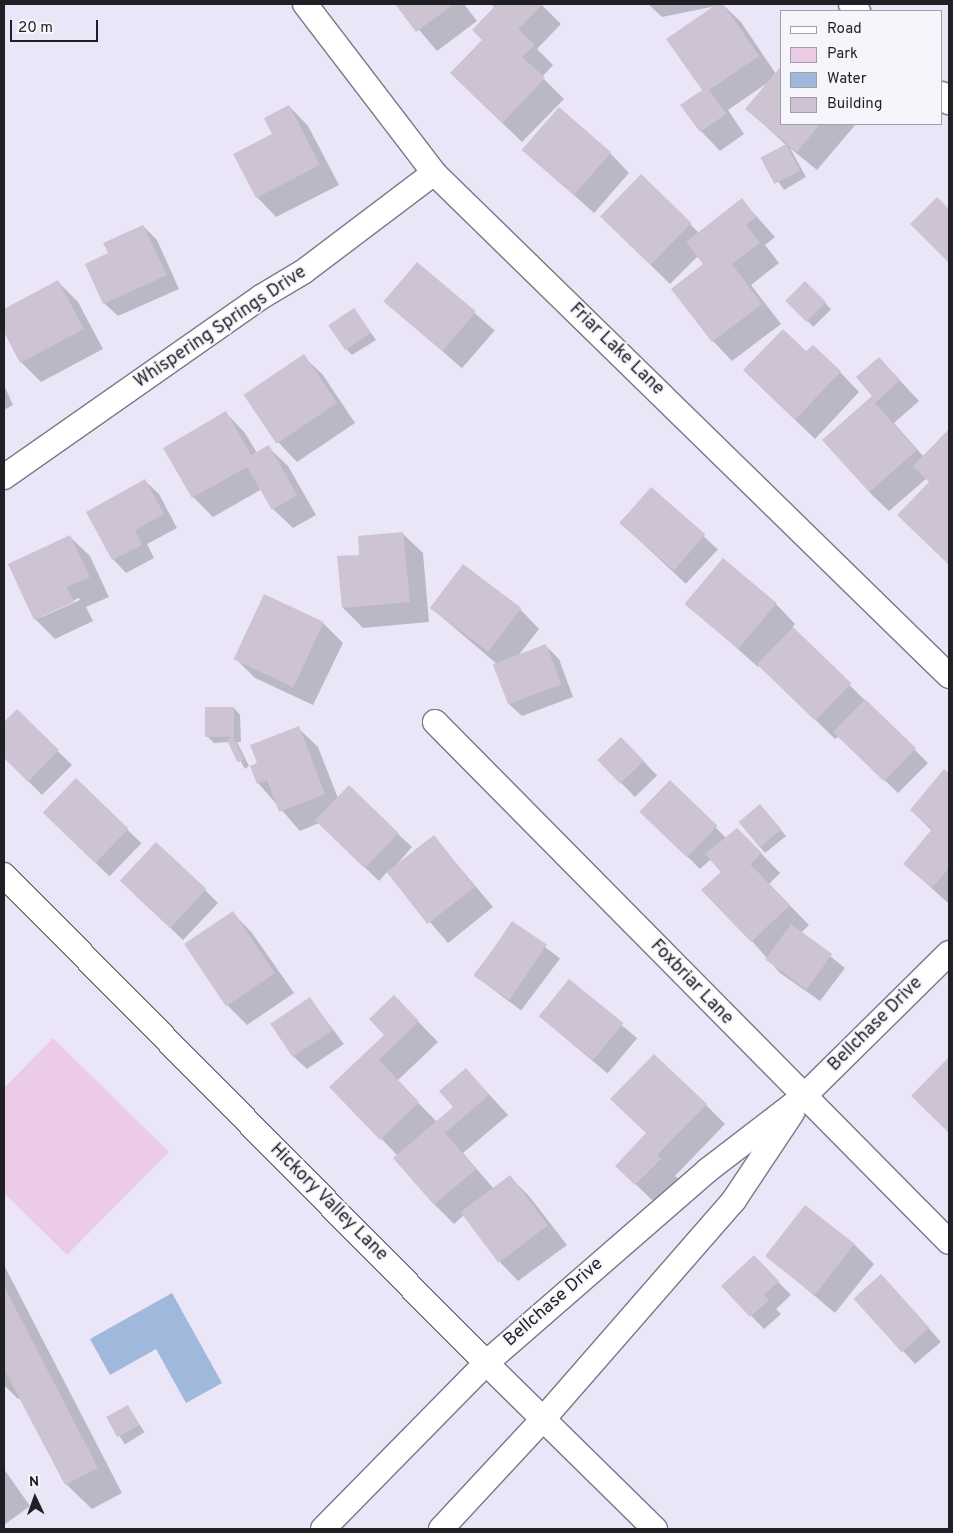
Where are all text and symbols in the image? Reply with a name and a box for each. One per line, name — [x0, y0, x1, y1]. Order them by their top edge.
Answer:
scale bar — [12, 10, 100, 42]
legend — [780, 10, 943, 125]
text: 20 m — [18, 19, 53, 38]
text: Road — [827, 20, 862, 39]
text: Park — [827, 45, 858, 64]
text: Water — [827, 70, 866, 89]
text: Building — [827, 95, 882, 114]
street label: Whispering Springs Drive — [131, 262, 311, 394]
street label: Friar Lake Lane — [564, 299, 668, 401]
street label: Foxbriar Lane — [645, 936, 737, 1030]
street label: Bellchase Drive — [824, 973, 928, 1077]
street label: Hickory Valley Lane — [264, 1139, 392, 1267]
street label: Bellchase Drive — [500, 1254, 608, 1352]
north arrow — [10, 1473, 60, 1523]
text: N — [29, 1474, 40, 1491]

